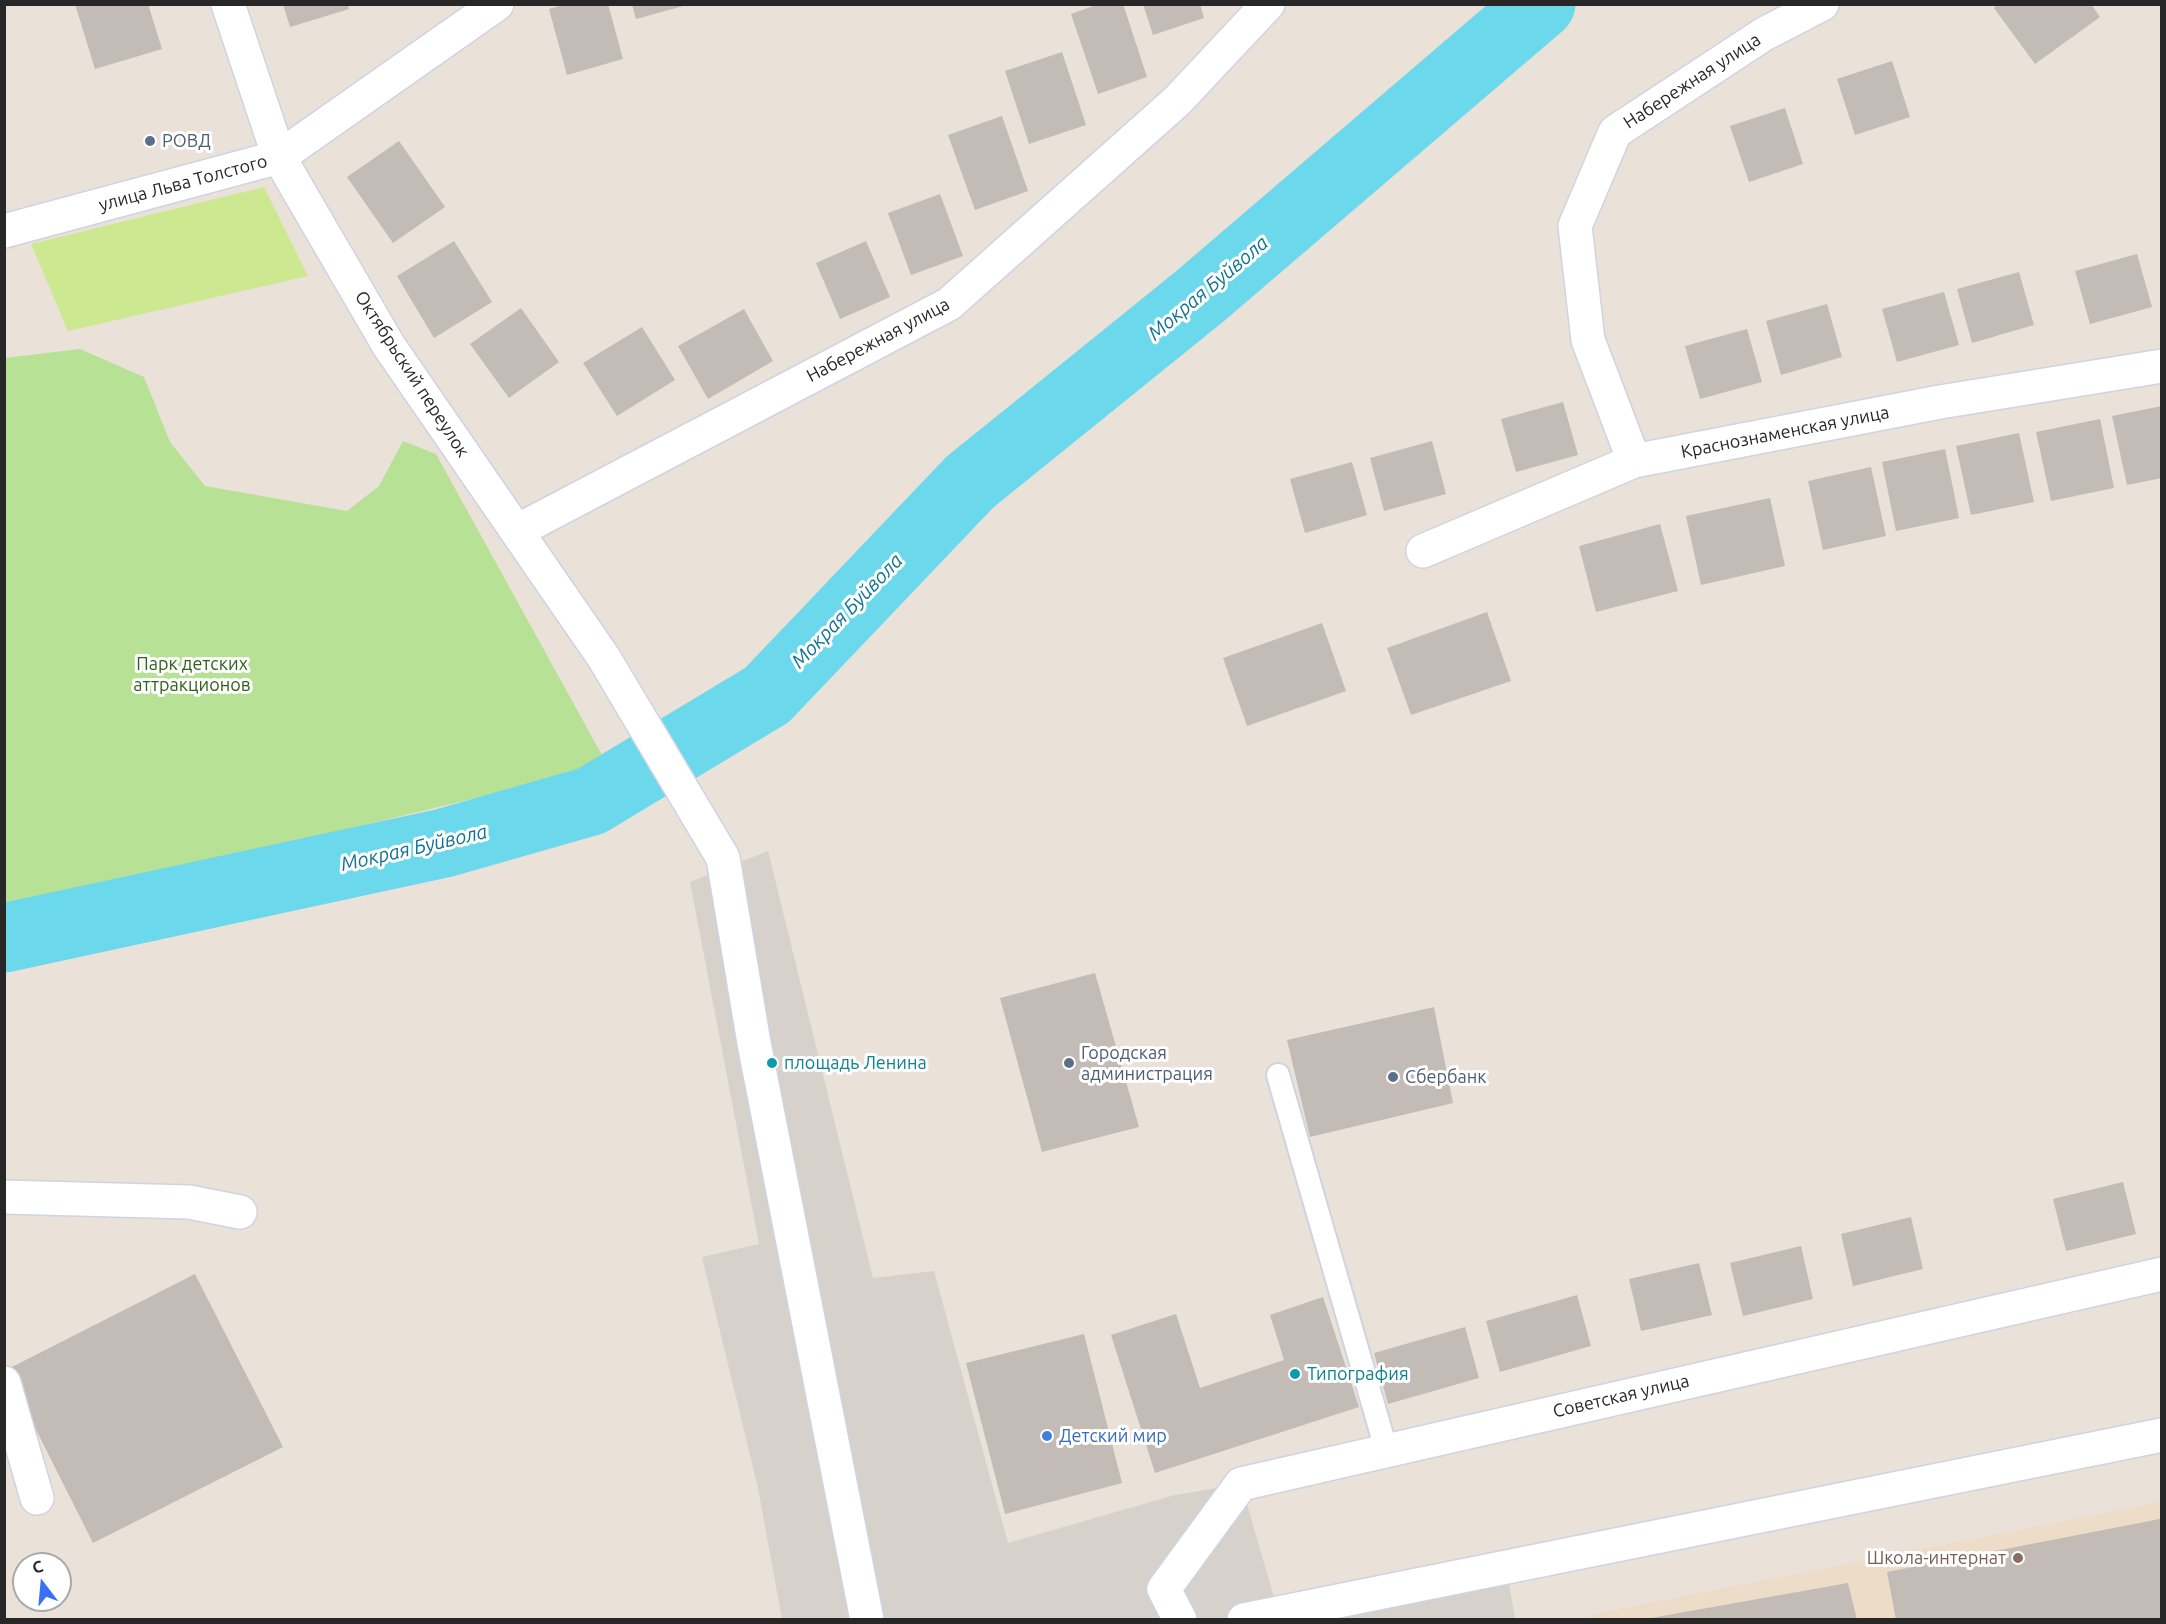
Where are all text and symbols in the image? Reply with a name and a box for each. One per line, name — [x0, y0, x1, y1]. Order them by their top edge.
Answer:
street label: Набережная улица — [1619, 29, 1765, 133]
place label: РОВД — [162, 130, 211, 152]
marker: РОВД — [143, 134, 157, 148]
street label: улица Льва Толстого — [96, 150, 270, 216]
water label: Мокрая Буйвола — [1143, 231, 1273, 345]
street label: Октябрьский переулок — [350, 287, 474, 461]
street label: Набережная улица — [803, 293, 953, 387]
street label: Краснознаменская улица — [1679, 401, 1891, 463]
water label: Мокрая Буйвола — [786, 549, 908, 673]
park label: Парк детских аттракционов — [133, 653, 251, 696]
water label: Мокрая Буйвола — [338, 819, 490, 877]
place label: Городская администрация — [1081, 1042, 1213, 1084]
place label: площадь Ленина — [784, 1052, 927, 1074]
marker: площадь Ленина — [765, 1056, 779, 1070]
marker: Городская администрация — [1062, 1056, 1076, 1070]
place label: Сбербанк — [1405, 1066, 1487, 1088]
marker: Сбербанк — [1386, 1070, 1400, 1084]
place label: Типография — [1307, 1363, 1409, 1385]
marker: Типография — [1288, 1367, 1302, 1381]
street label: Советская улица — [1551, 1370, 1691, 1422]
place label: Детский мир — [1059, 1425, 1167, 1447]
marker: Детский мир — [1040, 1429, 1054, 1443]
place label: Школа-интернат — [1867, 1547, 2006, 1569]
marker: Школа-интернат — [2011, 1551, 2025, 1565]
north arrow — [12, 1552, 72, 1612]
text: С — [30, 1557, 45, 1577]

